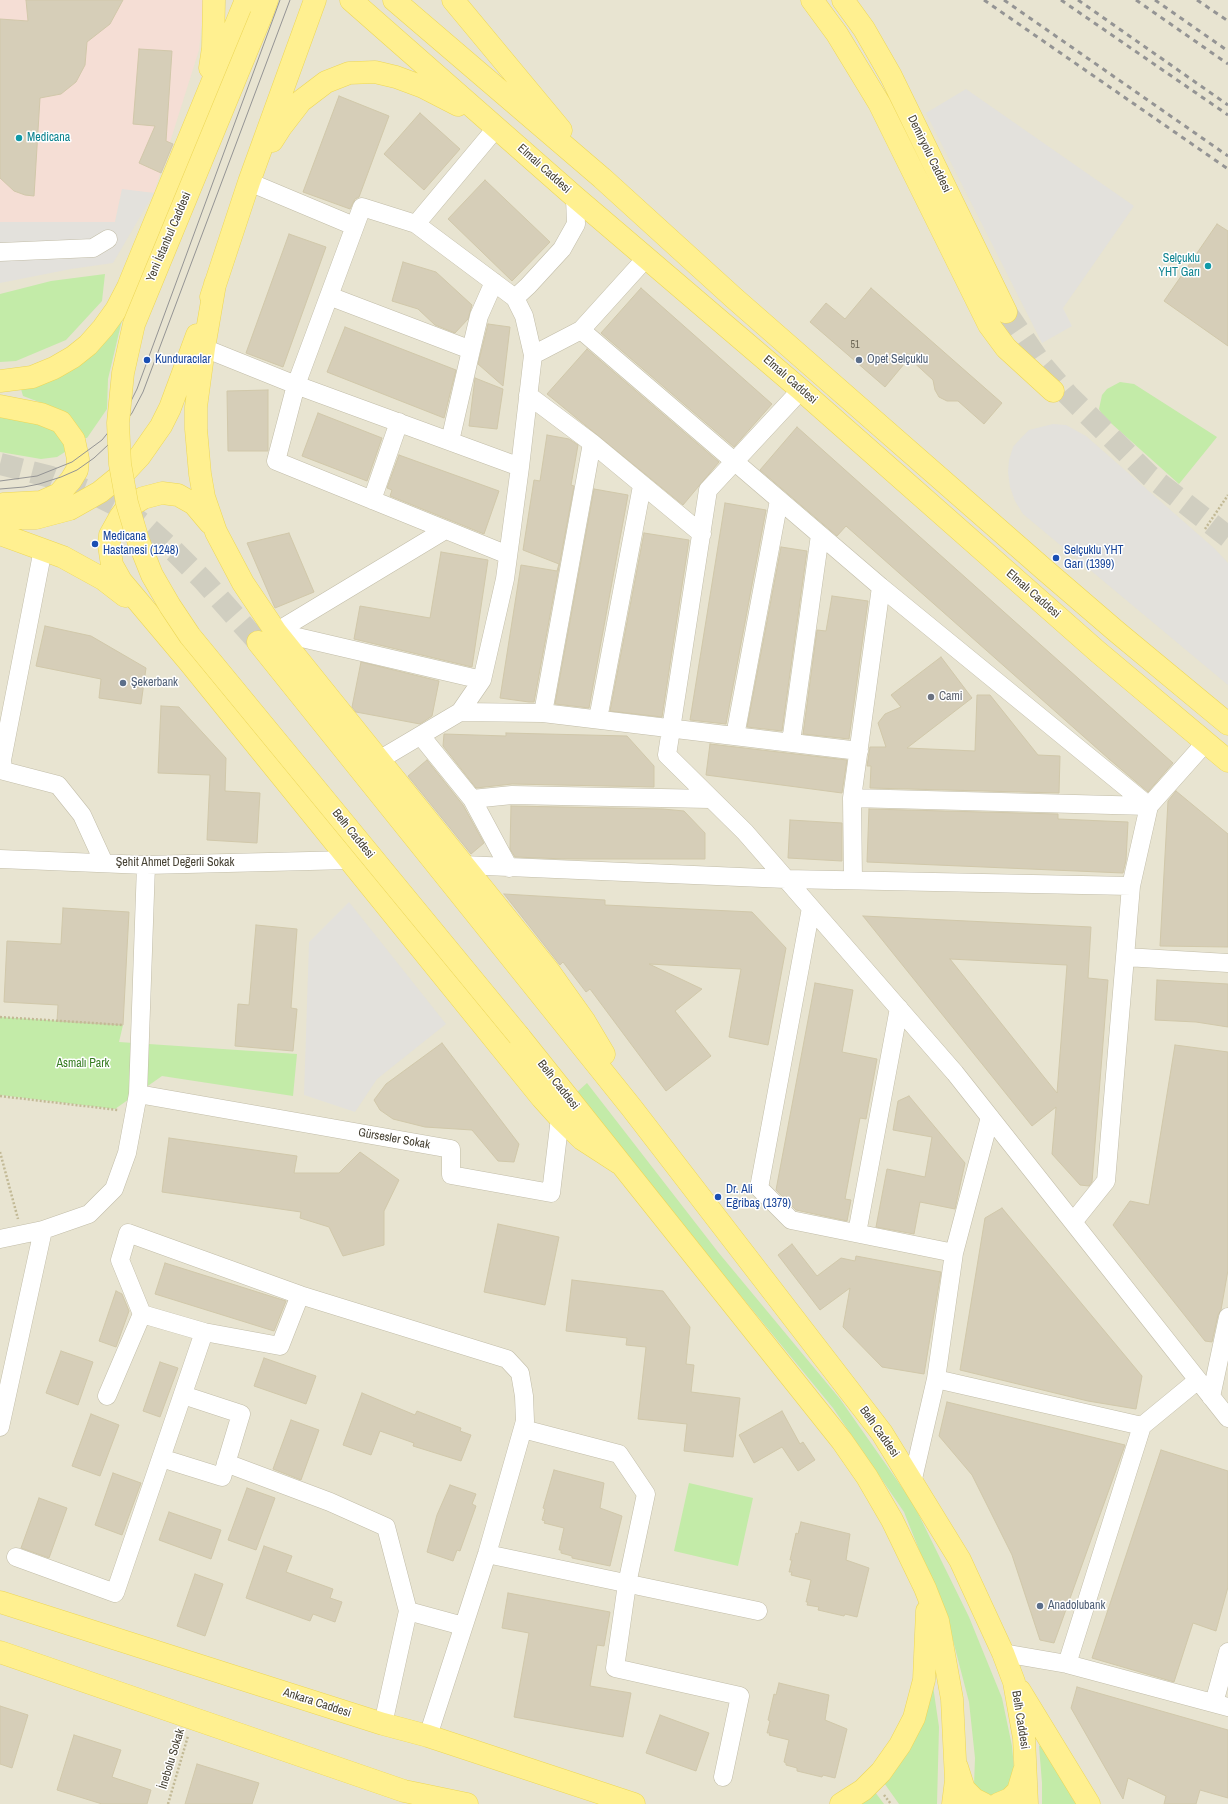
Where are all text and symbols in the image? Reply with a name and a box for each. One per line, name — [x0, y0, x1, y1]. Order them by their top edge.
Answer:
street label: Demiryolu Caddesi — [904, 113, 954, 195]
place label: Medicana — [27, 131, 70, 145]
marker: Medicana — [14, 133, 24, 143]
street label: Elmalı Caddesi — [514, 141, 574, 197]
street label: Yeni İstanbul Caddesi — [144, 190, 194, 284]
place label: Selçuklu YHT Garı — [1158, 252, 1200, 280]
marker: Selçuklu YHT Garı — [1203, 261, 1213, 271]
house number: 51 — [850, 339, 860, 351]
place label: Kunduracılar — [155, 353, 211, 367]
street label: Elmalı Caddesi — [760, 353, 820, 407]
place label: Opet Selçuklu — [867, 353, 928, 367]
marker: Kunduracılar — [142, 355, 152, 365]
marker: Opet Selçuklu — [854, 355, 864, 365]
place label: Medicana Hastanesi (1248) — [103, 530, 178, 558]
marker: Medicana Hastanesi (1248) — [90, 539, 100, 549]
place label: Selçuklu YHT Garı (1399) — [1064, 544, 1124, 572]
marker: Selçuklu YHT Garı (1399) — [1051, 553, 1061, 563]
street label: Elmalı Caddesi — [1003, 567, 1063, 621]
place label: Şekerbank — [131, 676, 178, 690]
marker: Şekerbank — [118, 678, 128, 688]
place label: Cami — [939, 690, 963, 704]
marker: Cami — [926, 692, 936, 702]
street label: Belh Caddesi — [329, 807, 377, 861]
street label: Şehit Ahmet Değerli Sokak — [116, 856, 234, 870]
park label: Asmalı Park — [56, 1057, 110, 1071]
street label: Belh Caddesi — [534, 1057, 582, 1113]
street label: Gürsesler Sokak — [357, 1126, 431, 1152]
place label: Dr. Ali Eğribaş (1379) — [726, 1183, 791, 1211]
marker: Dr. Ali Eğribaş (1379) — [713, 1192, 723, 1202]
street label: Belh Caddesi — [856, 1404, 902, 1460]
place label: Anadolubank — [1048, 1599, 1105, 1613]
marker: Anadolubank — [1035, 1601, 1045, 1611]
street label: Ankara Caddesi — [281, 1685, 353, 1721]
street label: Belh Caddesi — [1008, 1690, 1032, 1750]
street label: İnebolu Sokak — [156, 1727, 188, 1791]

